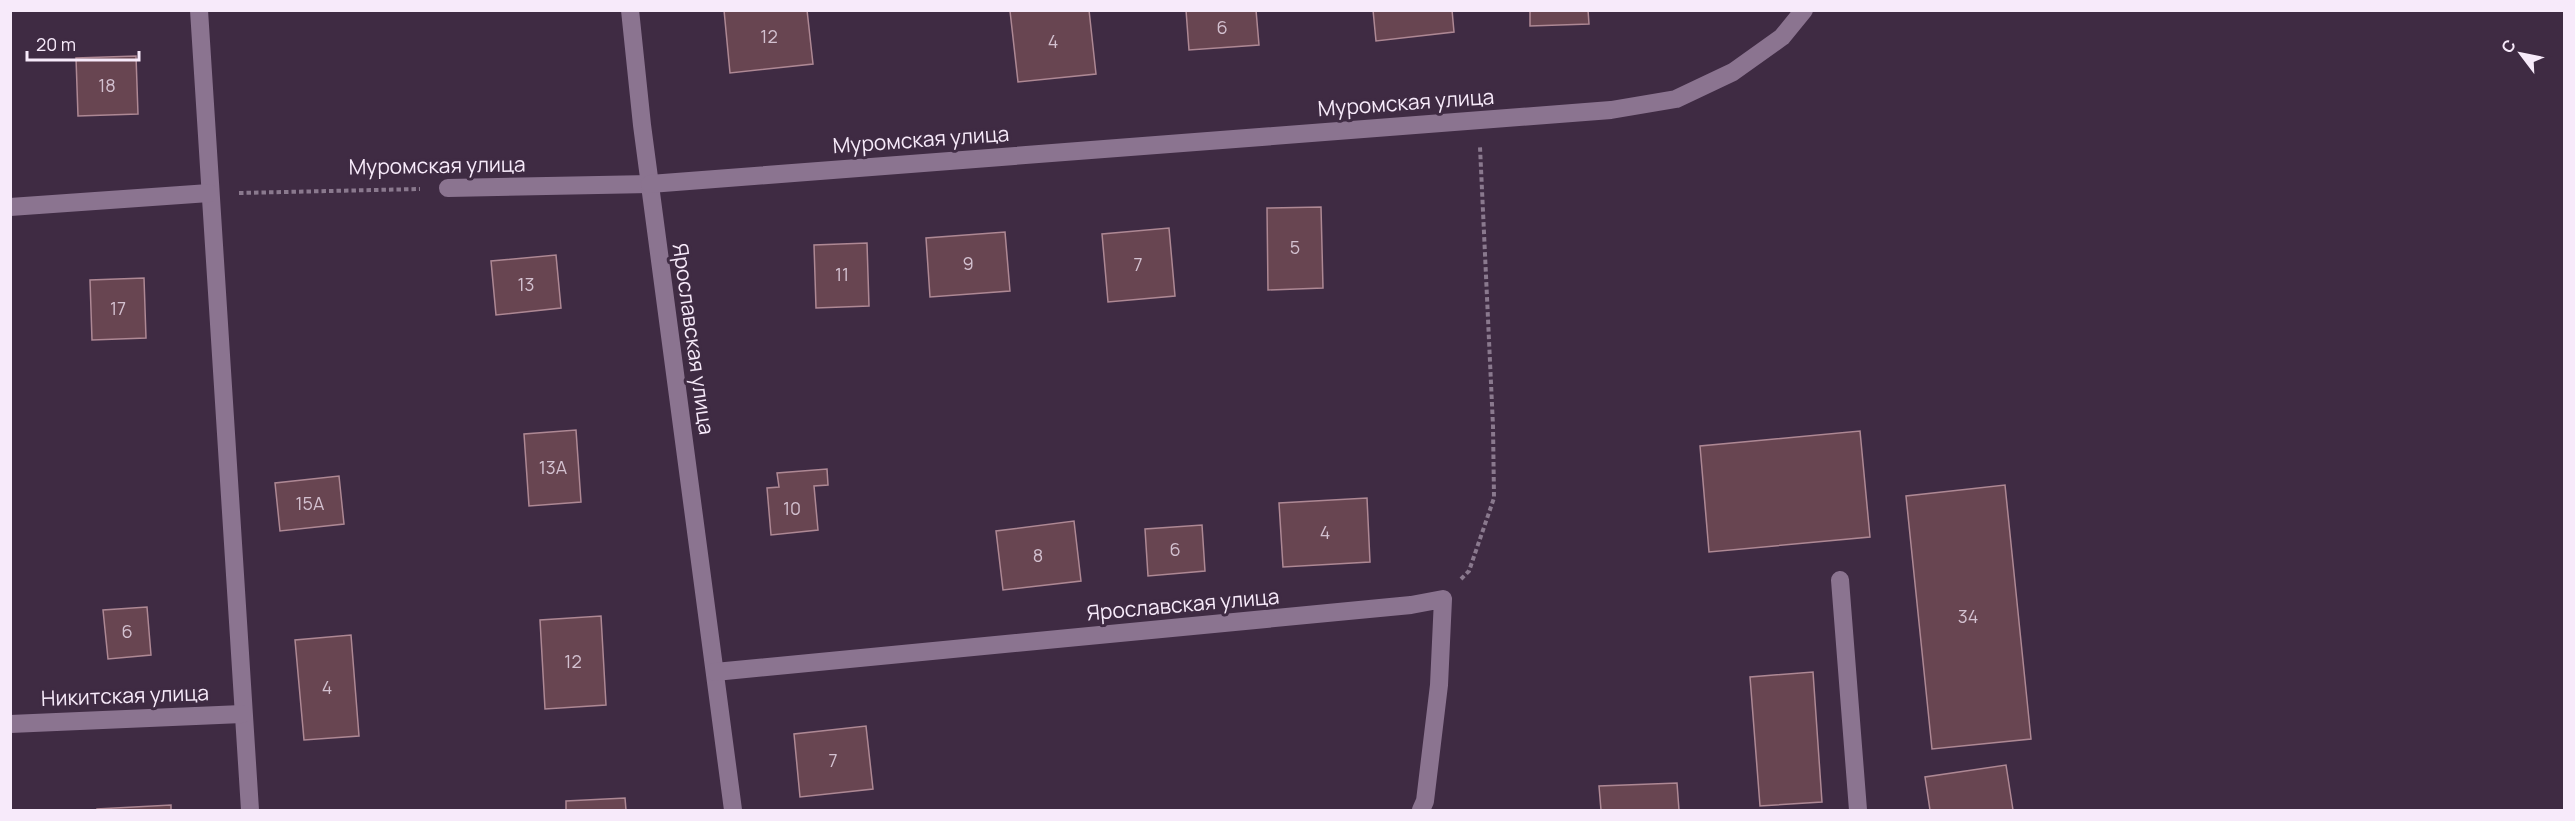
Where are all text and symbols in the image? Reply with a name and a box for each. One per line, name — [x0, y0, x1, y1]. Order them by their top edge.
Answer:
house number: 6 — [1216, 15, 1228, 39]
scale bar — [27, 24, 140, 62]
house number: 12 — [760, 24, 778, 48]
north arrow — [2491, 24, 2551, 84]
house number: 4 — [1048, 29, 1058, 53]
text: 20 m — [36, 32, 76, 56]
text: С — [2496, 35, 2521, 57]
house number: 18 — [98, 73, 116, 97]
street label: Муромская улица — [1317, 82, 1495, 122]
street label: Муромская улица — [832, 119, 1010, 159]
street label: Муромская улица — [348, 149, 526, 181]
house number: 5 — [1290, 235, 1300, 259]
street label: Ярославская улица — [667, 241, 721, 436]
house number: 9 — [962, 251, 974, 275]
house number: 7 — [1133, 252, 1143, 276]
house number: 11 — [835, 262, 849, 286]
house number: 13 — [518, 272, 534, 296]
house number: 17 — [110, 296, 126, 320]
house number: 13А — [539, 455, 568, 479]
house number: 15А — [296, 491, 325, 515]
house number: 10 — [783, 496, 801, 520]
house number: 4 — [1320, 520, 1330, 544]
house number: 6 — [1169, 537, 1181, 561]
house number: 8 — [1033, 543, 1043, 567]
street label: Ярославская улица — [1085, 582, 1280, 626]
house number: 34 — [1958, 604, 1978, 628]
house number: 6 — [121, 619, 133, 643]
house number: 12 — [564, 649, 582, 673]
house number: 4 — [322, 675, 332, 699]
street label: Никитская улица — [41, 678, 209, 712]
house number: 7 — [828, 748, 838, 772]

